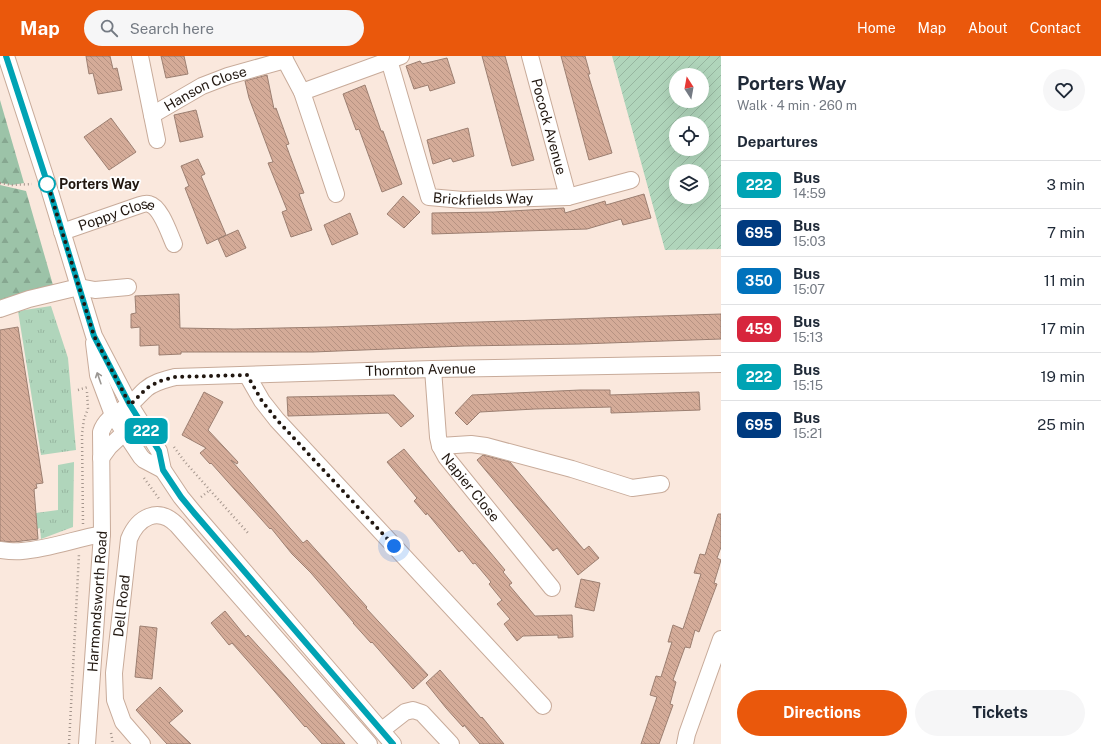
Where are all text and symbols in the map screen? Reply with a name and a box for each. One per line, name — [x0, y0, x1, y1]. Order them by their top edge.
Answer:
search box — [84, 10, 364, 46]
text: Map — [20, 17, 60, 39]
icon: search — [98, 17, 120, 39]
text: Search here — [130, 20, 214, 37]
text: Home — [857, 20, 896, 36]
text: Map — [918, 20, 946, 36]
text: About — [968, 20, 1008, 36]
text: Contact — [1030, 20, 1081, 36]
street label: Hanson Close — [161, 63, 249, 114]
north arrow — [669, 68, 709, 108]
map controls — [669, 68, 709, 204]
button: heart — [1043, 69, 1085, 111]
text: Porters Way — [737, 72, 846, 94]
street label: Pocock Avenue — [528, 77, 570, 176]
text: Walk · 4 min · 260 m — [737, 98, 857, 113]
button: locate — [669, 116, 709, 156]
text: Departures — [737, 133, 818, 150]
button: layers — [669, 164, 709, 204]
text: Bus — [793, 169, 820, 186]
marker: Porters Way — [38, 175, 56, 193]
place label: Porters Way — [59, 176, 140, 192]
text: 3 min — [1046, 176, 1085, 193]
text: 222 — [746, 177, 772, 193]
text: 14:59 — [793, 186, 826, 201]
street label: Brickfields Way — [432, 189, 534, 208]
street label: Poppy Close — [76, 195, 159, 234]
text: Bus — [793, 217, 820, 234]
text: 7 min — [1047, 224, 1085, 241]
text: 695 — [745, 225, 773, 241]
text: 15:03 — [793, 234, 826, 249]
text: Bus — [793, 265, 820, 282]
text: 11 min — [1044, 272, 1085, 289]
text: 350 — [745, 273, 773, 289]
text: 15:07 — [793, 282, 825, 297]
text: Bus — [793, 313, 820, 330]
text: 17 min — [1041, 320, 1085, 337]
text: 459 — [745, 321, 773, 337]
text: 15:13 — [793, 330, 823, 345]
street label: Thornton Avenue — [365, 360, 476, 379]
text: Bus — [793, 361, 820, 378]
text: 19 min — [1040, 368, 1085, 385]
text: 222 — [746, 369, 772, 385]
one-way arrow — [95, 373, 103, 385]
text: 15:15 — [793, 378, 823, 393]
text: Bus — [793, 409, 820, 426]
text: 25 min — [1037, 416, 1085, 433]
text: 695 — [745, 417, 773, 433]
line badge: 222 — [123, 418, 169, 444]
text: 222 — [133, 423, 159, 439]
text: 15:21 — [793, 426, 823, 441]
street label: Napier Close — [438, 450, 503, 525]
street label: Harmondsworth Road — [84, 530, 110, 673]
your location — [384, 536, 404, 556]
street label: Dell Road — [110, 574, 133, 638]
button: Directions — [737, 690, 907, 736]
button: Tickets — [915, 690, 1085, 736]

